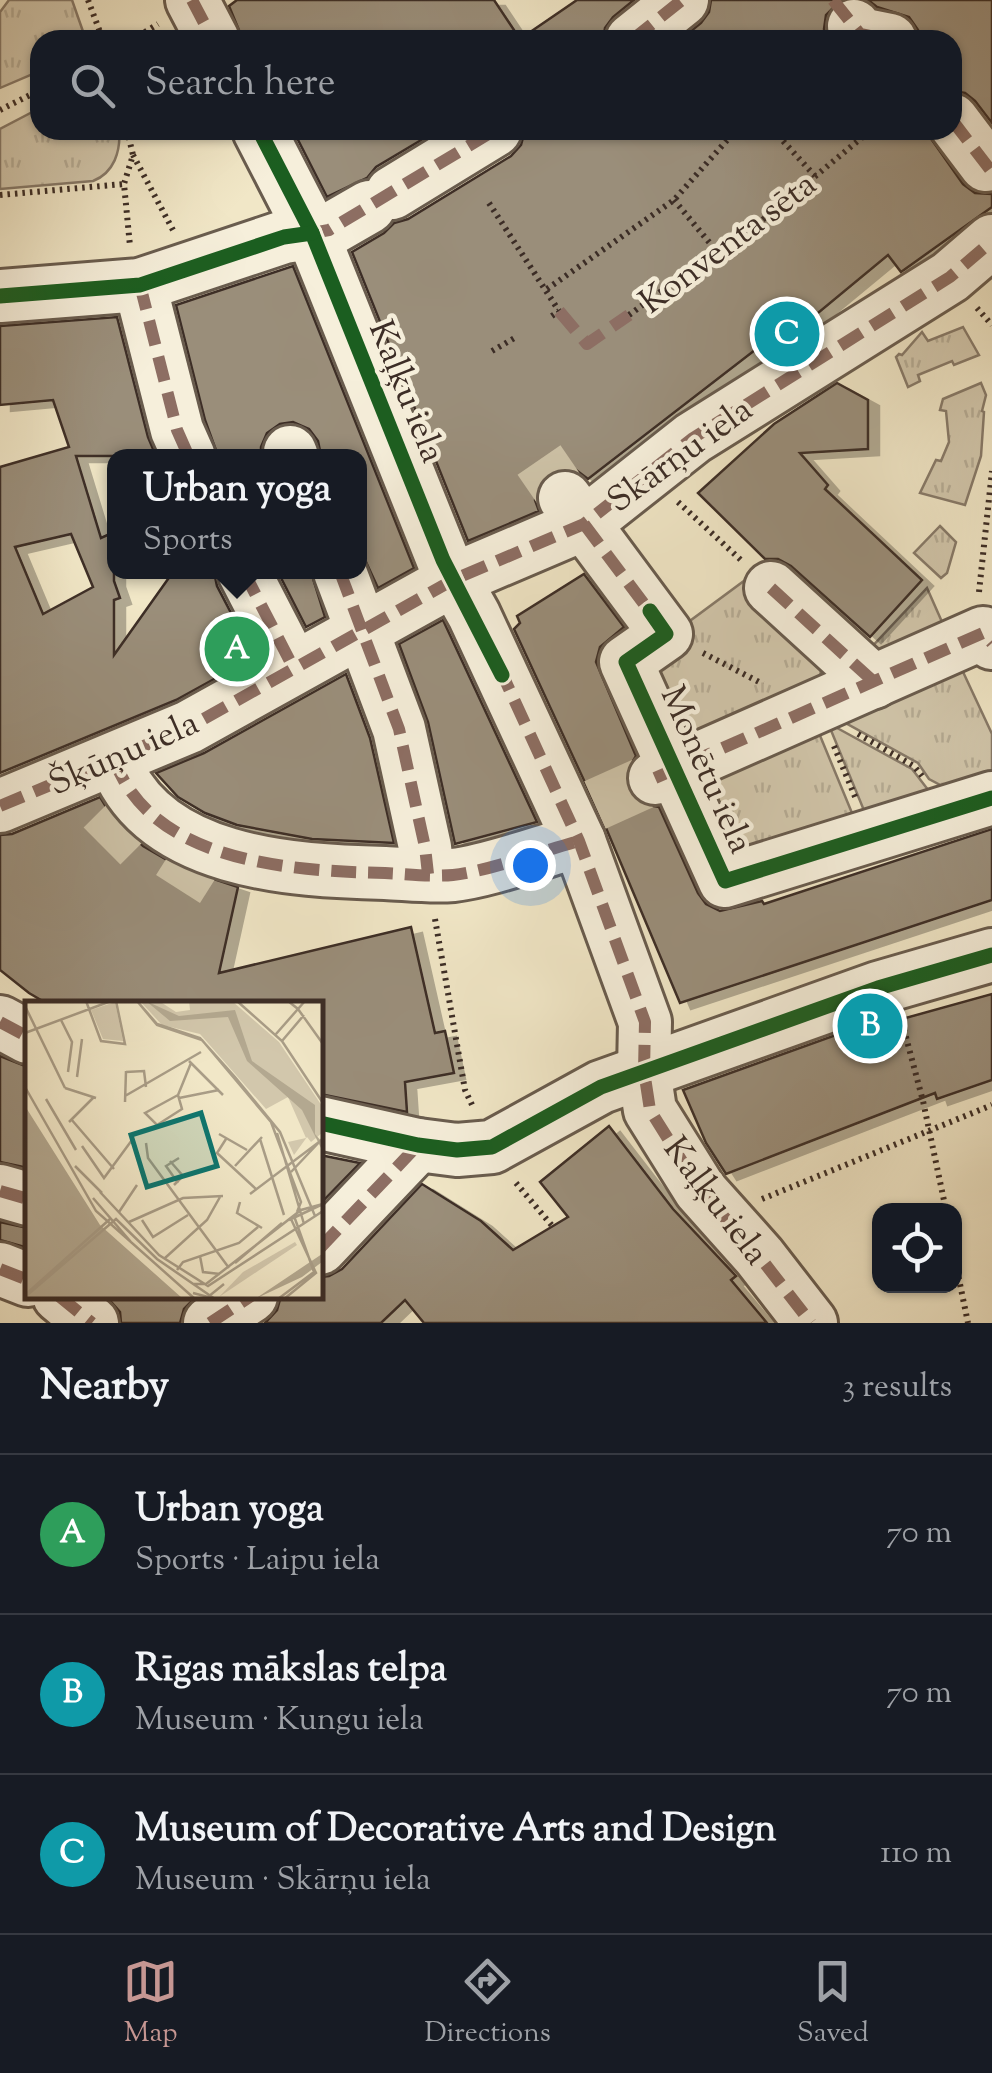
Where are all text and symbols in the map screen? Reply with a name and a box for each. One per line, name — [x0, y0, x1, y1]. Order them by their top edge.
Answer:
search box — [30, 30, 962, 140]
icon: search — [65, 58, 120, 113]
text: Search here — [145, 58, 336, 112]
street label: Konventa sēta — [630, 161, 828, 328]
pin: C — [754, 296, 820, 372]
street label: Kaļķu iela — [353, 313, 456, 471]
street label: Skārņu iela — [598, 387, 764, 527]
popup — [107, 449, 367, 579]
text: Urban yoga — [143, 464, 331, 518]
text: Sports — [143, 518, 232, 564]
pin: A — [204, 612, 270, 686]
street label: Monētu iela — [645, 678, 764, 862]
street label: Šķūņu iela — [41, 699, 208, 811]
your location — [505, 840, 556, 891]
pin: B — [838, 988, 902, 1064]
inset map — [25, 1001, 322, 1298]
street label: Kaļķu iela — [649, 1127, 780, 1277]
map controls — [872, 1203, 962, 1293]
button: locate — [872, 1203, 962, 1293]
text: Nearby — [40, 1358, 169, 1418]
text: 3 results — [842, 1365, 952, 1411]
text: Urban yoga — [135, 1484, 324, 1538]
text: A — [60, 1511, 85, 1557]
text: 70 m — [886, 1511, 952, 1557]
text: Sports · Laipu iela — [135, 1538, 380, 1584]
text: Rīgas mākslas telpa — [135, 1644, 447, 1698]
text: B — [62, 1671, 83, 1717]
text: 70 m — [886, 1671, 952, 1717]
text: Museum · Kungu iela — [135, 1698, 424, 1744]
text: Museum of Decorative Arts and Design — [135, 1804, 776, 1858]
text: C — [60, 1831, 85, 1877]
text: 110 m — [880, 1831, 952, 1877]
text: Museum · Skārņu iela — [135, 1858, 431, 1904]
tab: Map — [123, 1954, 178, 2054]
tab: Directions — [424, 1954, 551, 2054]
tab: Saved — [797, 1954, 869, 2054]

